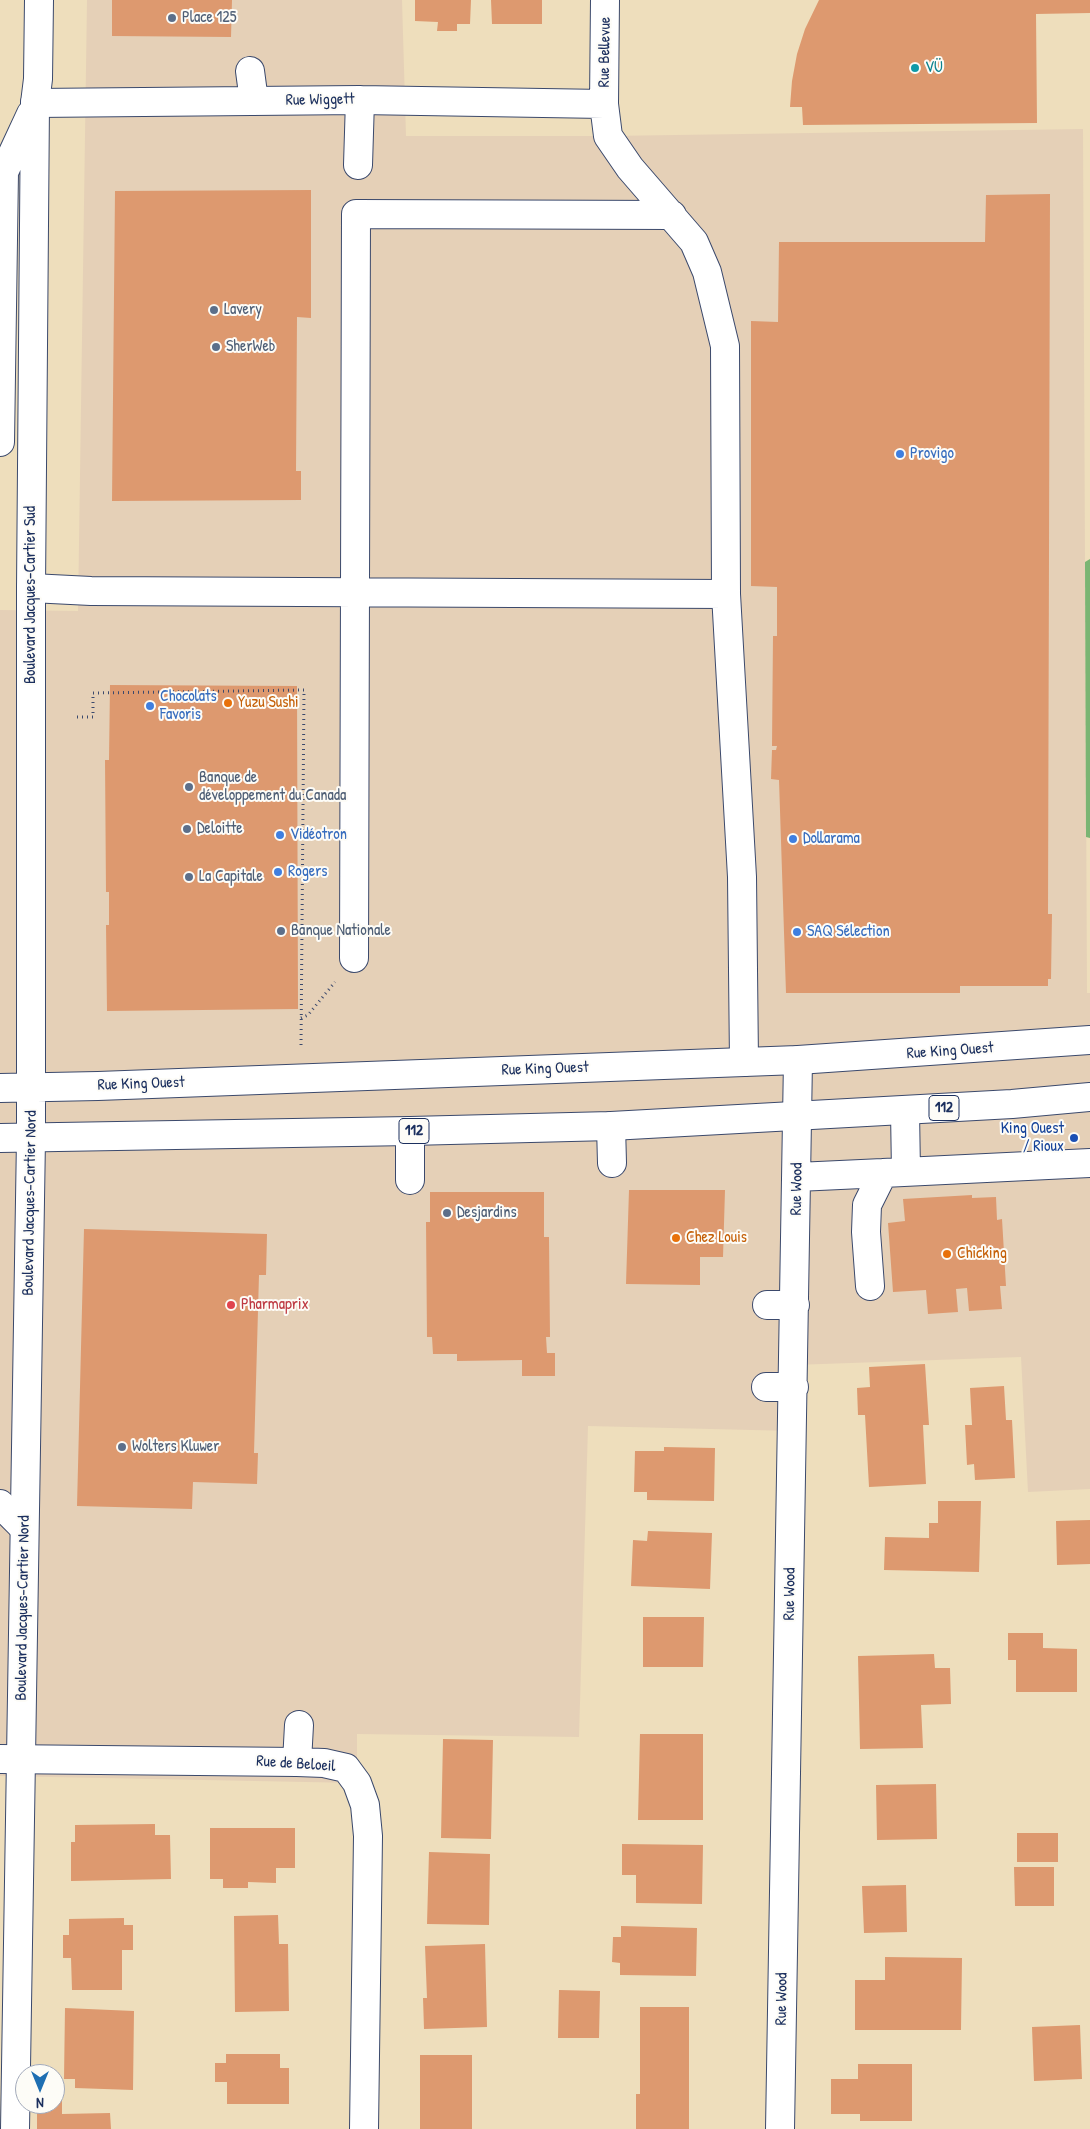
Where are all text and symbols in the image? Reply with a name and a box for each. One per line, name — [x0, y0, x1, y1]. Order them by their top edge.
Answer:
place label: Place 125 — [182, 8, 237, 28]
marker: Place 125 — [166, 12, 178, 24]
street label: Rue Bellevue — [595, 17, 615, 87]
place label: VÜ — [925, 58, 943, 78]
marker: VÜ — [909, 62, 921, 74]
street label: Rue Wiggett — [285, 90, 355, 110]
place label: Lavery — [224, 300, 262, 320]
marker: Lavery — [208, 304, 220, 316]
place label: SherWeb — [226, 337, 275, 357]
marker: SherWeb — [210, 341, 222, 353]
place label: Provigo — [910, 444, 954, 464]
marker: Provigo — [894, 448, 906, 460]
street label: Boulevard Jacques-Cartier Sud — [21, 506, 41, 684]
place label: Chocolats Favoris — [160, 687, 217, 725]
place label: Yuzu Sushi — [238, 693, 299, 713]
marker: Yuzu Sushi — [222, 697, 234, 709]
marker: Chocolats Favoris — [144, 700, 156, 712]
place label: Banque de développement du Canada — [199, 768, 346, 806]
marker: Banque de développement du Canada — [183, 781, 195, 793]
place label: Deloitte — [197, 819, 243, 839]
marker: Deloitte — [181, 823, 193, 835]
place label: Vidéotron — [290, 825, 347, 845]
marker: Vidéotron — [274, 829, 286, 841]
place label: Dollarama — [803, 829, 860, 849]
marker: Dollarama — [787, 833, 799, 845]
place label: Rogers — [288, 862, 328, 882]
marker: Rogers — [272, 866, 284, 878]
place label: La Capitale — [199, 867, 263, 887]
marker: La Capitale — [183, 871, 195, 883]
place label: Banque Nationale — [291, 921, 391, 941]
place label: SAQ Sélection — [807, 922, 890, 942]
marker: Banque Nationale — [275, 925, 287, 937]
marker: SAQ Sélection — [791, 926, 803, 938]
street label: Rue King Ouest — [906, 1038, 994, 1064]
street label: Rue King Ouest — [501, 1058, 589, 1080]
street label: Rue King Ouest — [97, 1073, 185, 1095]
road number: 112 — [929, 1096, 959, 1120]
street label: Boulevard Jacques-Cartier Nord — [19, 1110, 41, 1296]
road number: 112 — [399, 1118, 429, 1144]
place label: King Ouest / Rioux — [1001, 1119, 1064, 1157]
marker: King Ouest / Rioux — [1068, 1132, 1080, 1144]
street label: Rue Wood — [787, 1162, 807, 1216]
place label: Desjardins — [457, 1203, 517, 1223]
marker: Desjardins — [441, 1207, 453, 1219]
place label: Chez Louis — [686, 1228, 747, 1248]
marker: Chez Louis — [670, 1232, 682, 1244]
place label: Chicking — [957, 1244, 1007, 1264]
marker: Chicking — [941, 1248, 953, 1260]
place label: Pharmaprix — [241, 1295, 309, 1315]
marker: Pharmaprix — [225, 1299, 237, 1311]
place label: Wolters Kluwer — [132, 1437, 219, 1457]
marker: Wolters Kluwer — [116, 1441, 128, 1453]
street label: Boulevard Jacques-Cartier Nord — [12, 1515, 34, 1701]
street label: Rue Wood — [780, 1567, 800, 1621]
street label: Rue de Beloeil — [256, 1752, 336, 1776]
street label: Rue Wood — [772, 1972, 792, 2026]
north arrow — [15, 2064, 65, 2114]
text: N — [36, 2094, 44, 2113]

